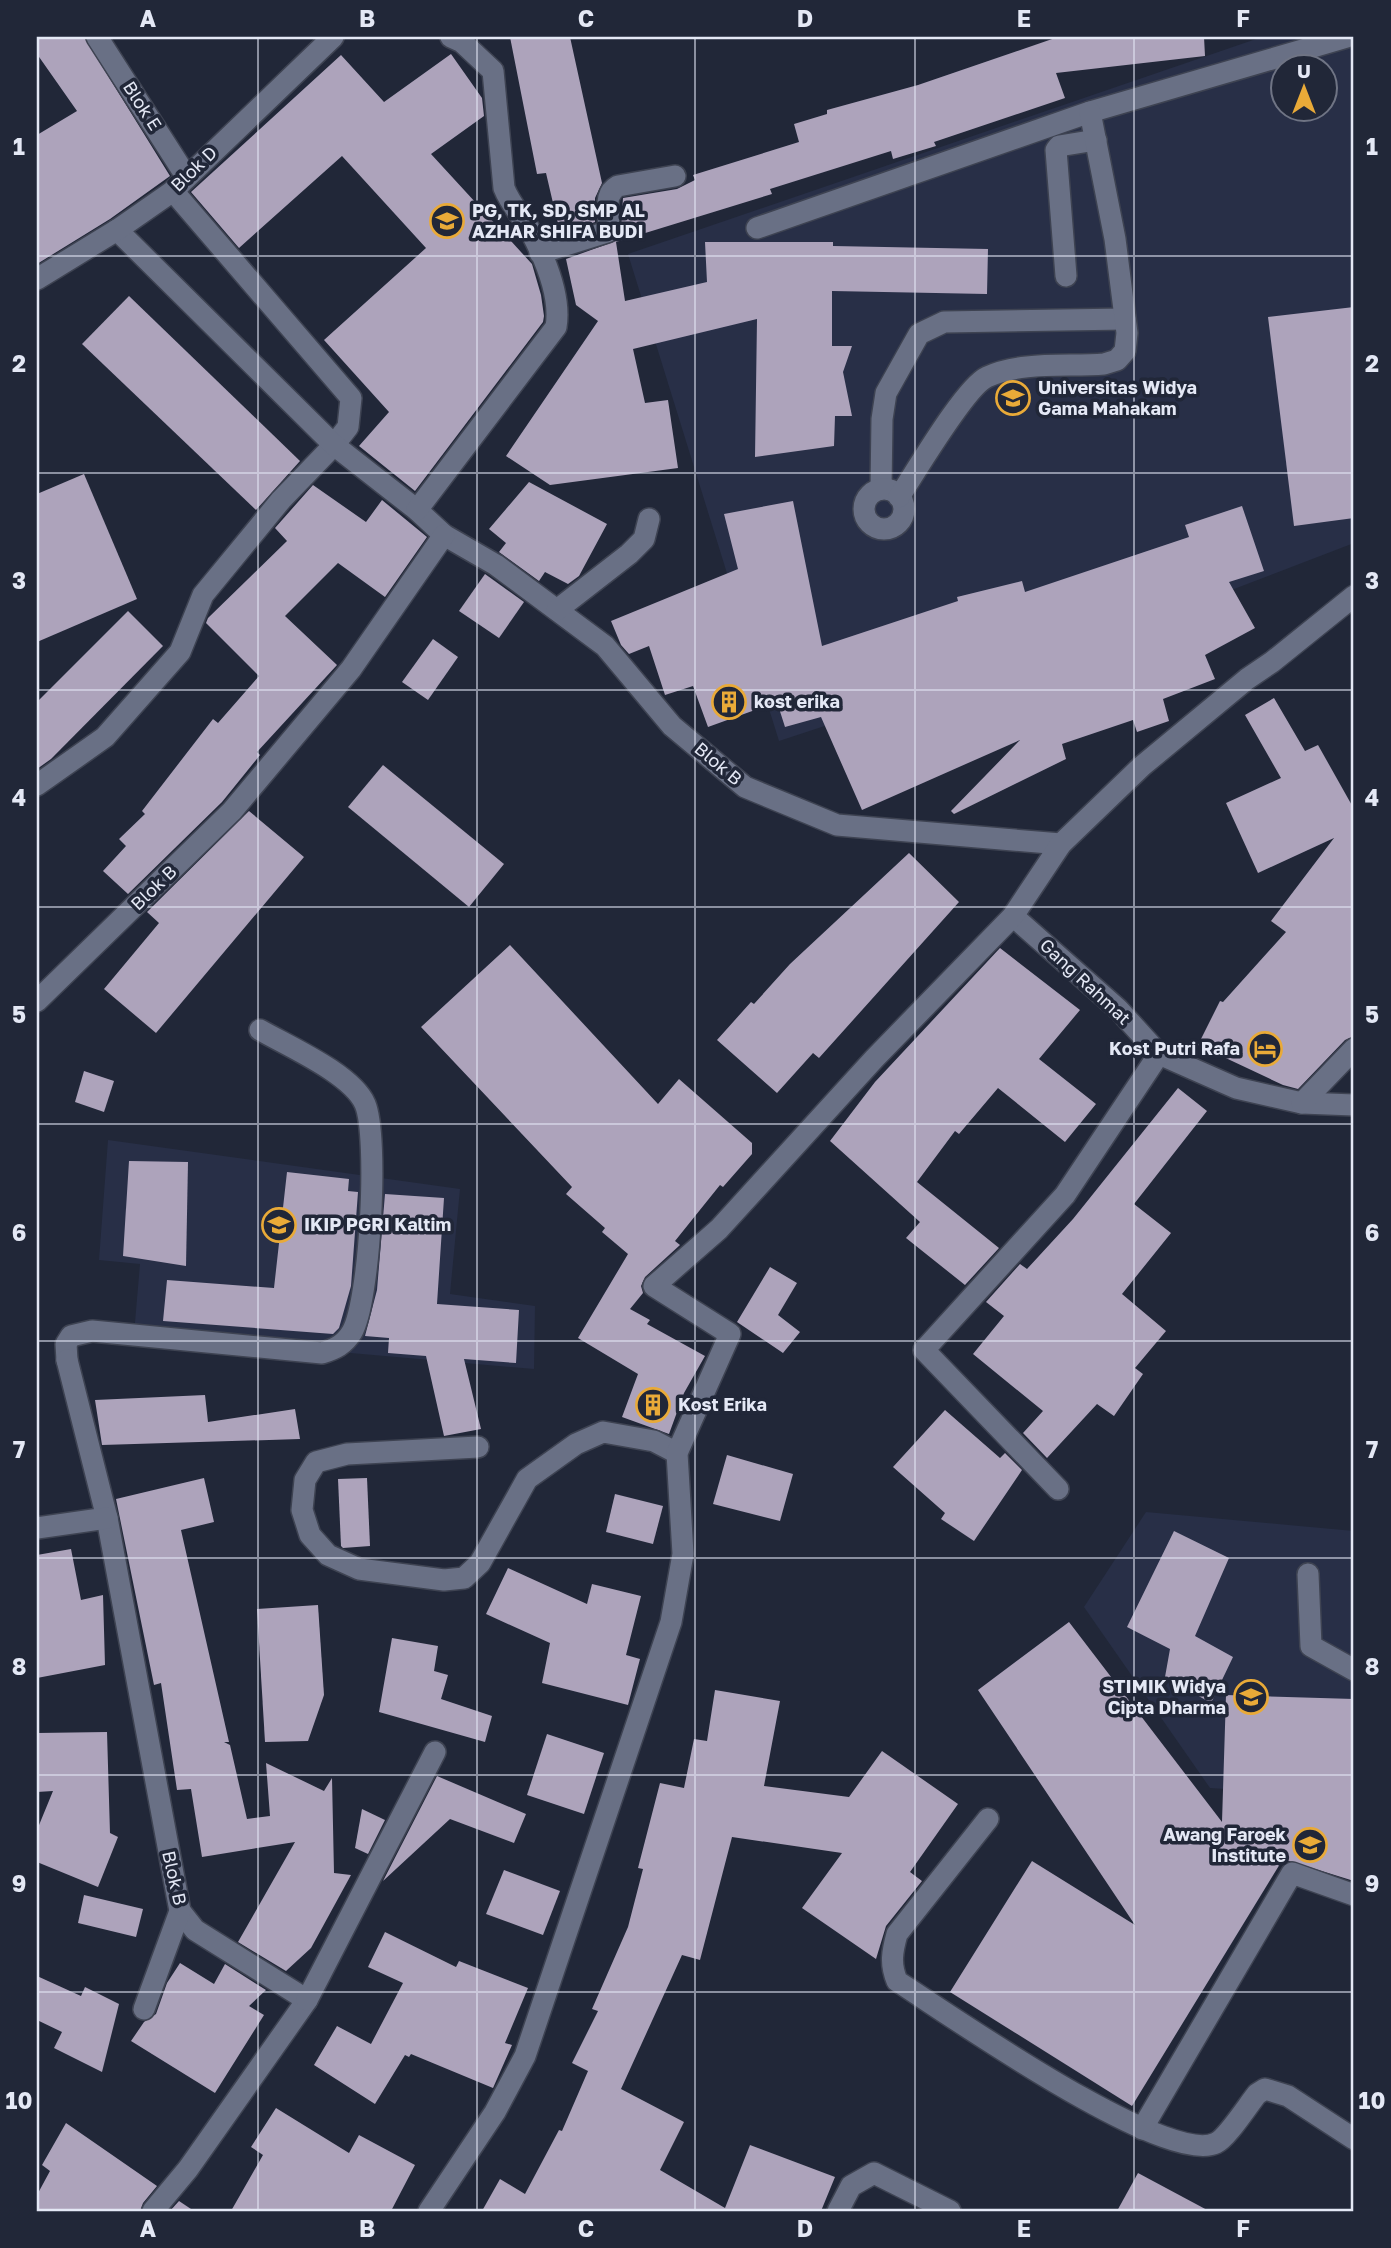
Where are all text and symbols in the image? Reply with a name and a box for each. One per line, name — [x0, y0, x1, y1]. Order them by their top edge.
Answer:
text: A — [140, 4, 157, 32]
text: B — [359, 4, 375, 32]
text: C — [578, 4, 594, 32]
text: D — [797, 4, 813, 32]
text: E — [1017, 4, 1031, 32]
text: F — [1236, 4, 1250, 32]
north arrow — [1268, 52, 1338, 122]
text: U — [1297, 59, 1311, 82]
street label: Blok E — [119, 77, 167, 134]
text: 1 — [13, 132, 25, 160]
text: 1 — [1366, 132, 1378, 160]
street label: Blok D — [166, 141, 221, 196]
place label: PG, TK, SD, SMP AL AZHAR SHIFA BUDI — [472, 199, 645, 242]
school or university icon: PG, TK, SD, SMP AL AZHAR SHIFA BUDI — [428, 202, 466, 240]
text: 2 — [12, 349, 26, 377]
text: 2 — [1365, 349, 1379, 377]
place label: Universitas Widya Gama Mahakam — [1038, 376, 1197, 419]
school or university icon: Universitas Widya Gama Mahakam — [994, 379, 1032, 417]
text: 3 — [12, 566, 26, 594]
text: 3 — [1365, 566, 1379, 594]
building icon: kost erika — [710, 683, 748, 721]
place label: kost erika — [754, 690, 840, 712]
street label: Blok B — [690, 737, 747, 789]
text: 4 — [12, 783, 26, 811]
text: 4 — [1365, 783, 1379, 811]
street label: Blok B — [126, 860, 181, 914]
street label: Gang Rahmat — [1036, 934, 1136, 1029]
text: 5 — [12, 1000, 26, 1028]
text: 5 — [1365, 1000, 1379, 1028]
hotel icon: Kost Putri Rafa — [1246, 1030, 1284, 1068]
place label: Kost Putri Rafa — [1109, 1037, 1240, 1059]
school or university icon: IKIP PGRI Kaltim — [260, 1206, 298, 1244]
place label: IKIP PGRI Kaltim — [304, 1213, 451, 1235]
text: 6 — [12, 1218, 26, 1246]
text: 6 — [1365, 1218, 1379, 1246]
building icon: Kost Erika — [634, 1386, 672, 1424]
place label: Kost Erika — [678, 1393, 767, 1415]
text: 7 — [13, 1435, 25, 1463]
text: 7 — [1366, 1435, 1378, 1463]
text: 8 — [12, 1652, 26, 1680]
text: 8 — [1365, 1652, 1379, 1680]
place label: STIMIK Widya Cipta Dharma — [1102, 1675, 1226, 1718]
school or university icon: STIMIK Widya Cipta Dharma — [1232, 1678, 1270, 1716]
place label: Awang Faroek Institute — [1163, 1823, 1287, 1866]
school or university icon: Awang Faroek Institute — [1291, 1826, 1329, 1864]
street label: Blok B — [158, 1848, 192, 1907]
text: 9 — [12, 1869, 26, 1897]
text: 9 — [1365, 1869, 1379, 1897]
text: 10 — [6, 2086, 32, 2114]
text: 10 — [1359, 2086, 1385, 2114]
text: A — [140, 2214, 157, 2242]
text: B — [359, 2214, 375, 2242]
text: C — [578, 2214, 594, 2242]
text: D — [797, 2214, 813, 2242]
text: E — [1017, 2214, 1031, 2242]
text: F — [1236, 2214, 1250, 2242]

